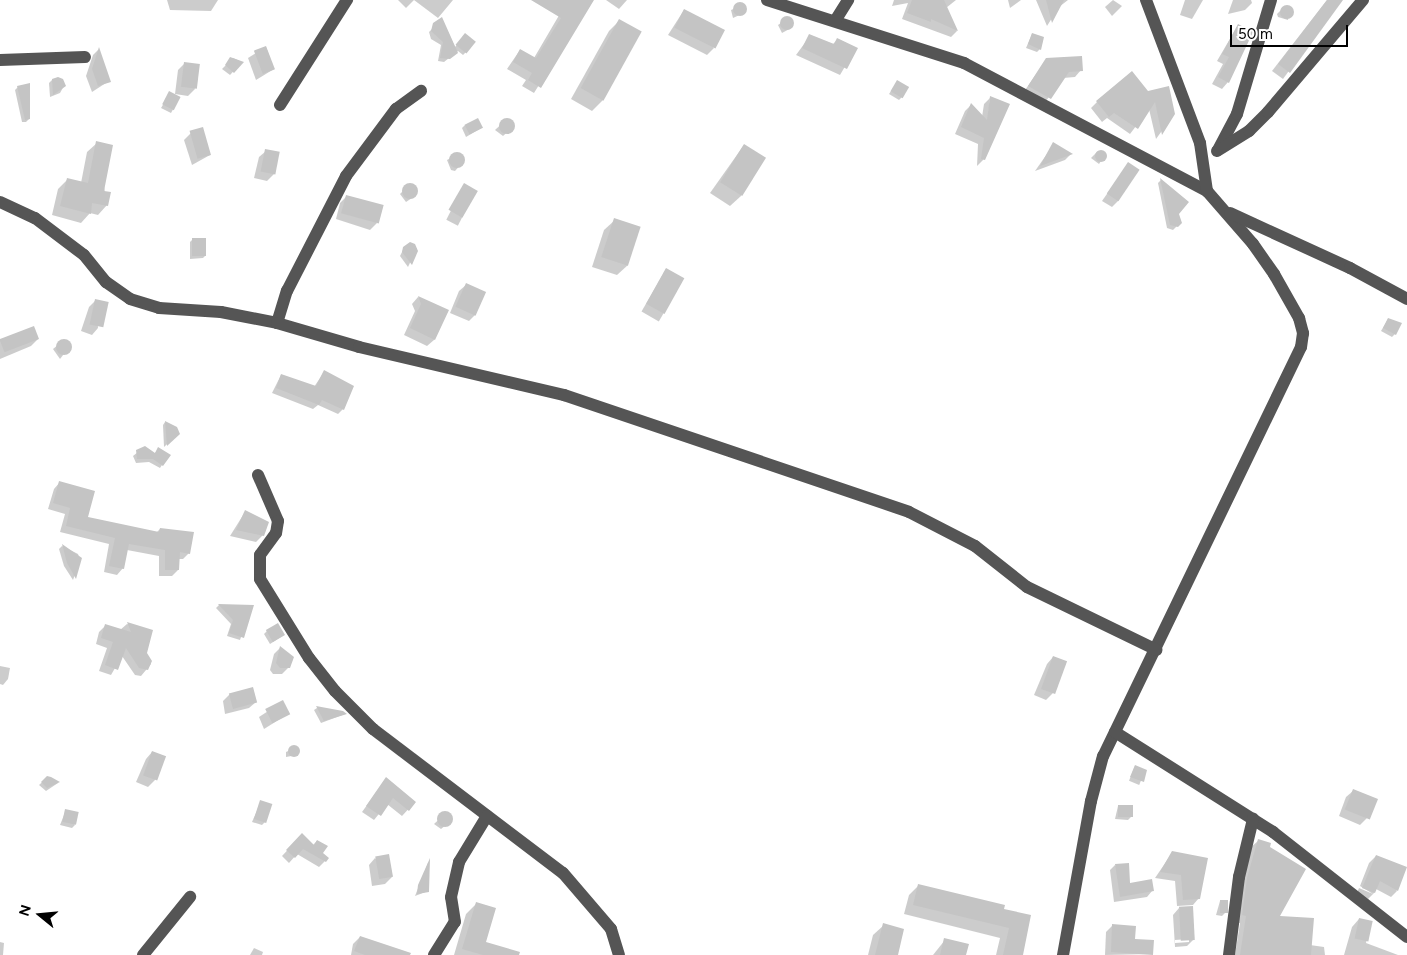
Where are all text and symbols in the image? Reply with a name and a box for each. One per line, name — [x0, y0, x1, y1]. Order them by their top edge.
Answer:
scale bar — [1232, 15, 1350, 47]
text: 50 m — [1238, 25, 1273, 43]
north arrow — [15, 890, 65, 940]
text: N — [15, 903, 35, 918]

